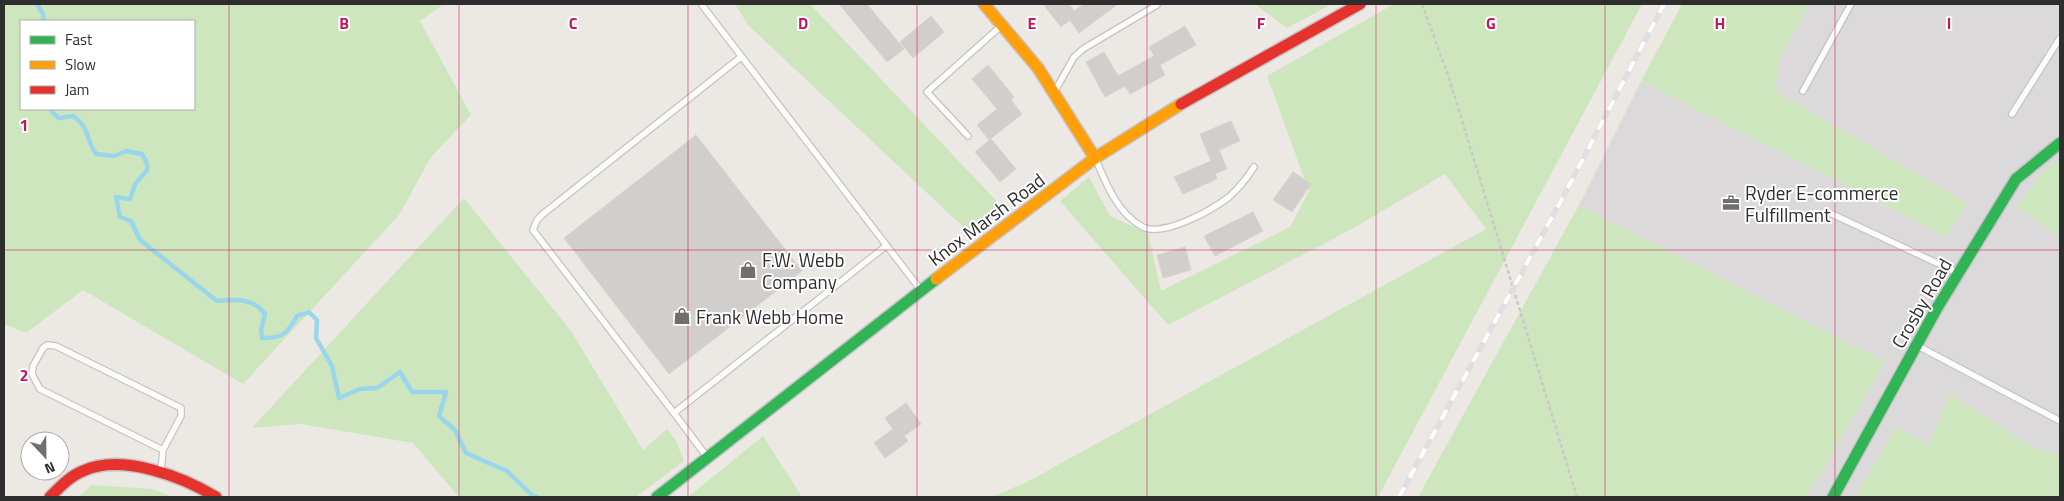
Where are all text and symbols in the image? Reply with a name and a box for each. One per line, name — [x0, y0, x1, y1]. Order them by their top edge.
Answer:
text: B — [339, 11, 349, 35]
text: C — [569, 11, 578, 35]
text: D — [798, 11, 808, 35]
text: E — [1028, 11, 1037, 35]
text: F — [1257, 11, 1266, 35]
text: G — [1486, 11, 1496, 35]
text: H — [1715, 11, 1725, 35]
text: I — [1947, 11, 1951, 35]
legend — [20, 20, 195, 110]
text: Fast — [65, 28, 93, 51]
text: Slow — [65, 53, 96, 76]
text: Jam — [65, 78, 89, 101]
text: 1 — [20, 113, 28, 137]
street label: Knox Marsh Road — [921, 165, 1051, 273]
place label: Ryder E-commerce Fulfillment — [1745, 178, 1898, 229]
office icon: Ryder E-commerce Fulfillment — [1721, 193, 1741, 213]
place label: F.W. Webb Company — [762, 245, 845, 296]
street label: Crosby Road — [1883, 253, 1959, 353]
shop icon: F.W. Webb Company — [738, 260, 758, 280]
place label: Frank Webb Home — [696, 302, 844, 331]
shop icon: Frank Webb Home — [672, 306, 692, 326]
text: 2 — [20, 363, 28, 387]
north arrow — [20, 431, 70, 481]
text: N — [42, 457, 58, 480]

